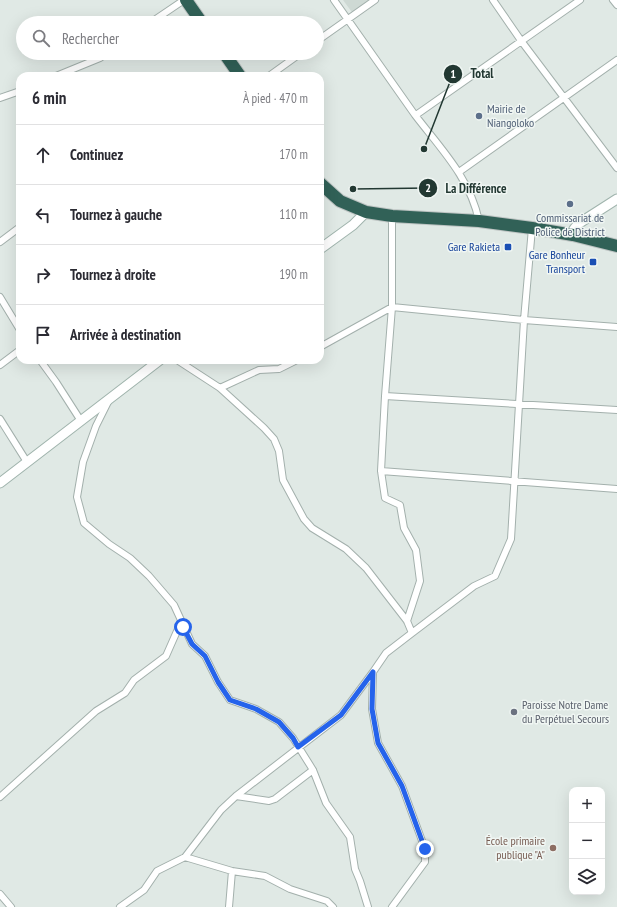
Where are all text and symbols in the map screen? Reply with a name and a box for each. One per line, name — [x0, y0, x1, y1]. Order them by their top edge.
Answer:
search box — [16, 16, 324, 60]
icon: search — [30, 27, 52, 49]
text: Rechercher — [62, 29, 119, 48]
callout: Total — [443, 61, 502, 86]
text: Total — [471, 65, 494, 82]
text: 1 — [450, 66, 456, 81]
text: 6 min — [32, 87, 66, 109]
text: À pied · 470 m — [243, 90, 308, 107]
place label: Mairie de Niangoloko — [487, 101, 534, 130]
marker: Mairie de Niangoloko — [474, 111, 484, 121]
icon: ahead — [32, 144, 54, 166]
text: Continuez — [70, 145, 123, 164]
text: 170 m — [279, 146, 308, 163]
callout: La Différence — [418, 176, 515, 201]
text: 2 — [425, 180, 431, 195]
text: La Différence — [445, 180, 507, 197]
marker: Commissariat de Police de District — [565, 199, 575, 209]
icon: left — [32, 204, 54, 226]
text: Tournez à gauche — [70, 205, 162, 224]
text: 110 m — [279, 206, 308, 223]
place label: Commissariat de Police de District — [535, 210, 606, 239]
place label: Gare Rakieta — [448, 239, 500, 254]
marker: Gare Rakieta — [503, 242, 513, 252]
place label: Gare Bonheur Transport — [529, 247, 586, 276]
marker: Gare Bonheur Transport — [588, 257, 598, 267]
icon: right — [32, 264, 54, 286]
text: Tournez à droite — [70, 265, 156, 284]
text: 190 m — [279, 266, 308, 283]
icon: arrive — [32, 324, 54, 346]
text: Arrivée à destination — [70, 325, 181, 344]
route start — [174, 618, 192, 636]
place label: Paroisse Notre Dame du Perpétuel Secours — [522, 697, 609, 726]
marker: Paroisse Notre Dame du Perpétuel Secours — [509, 707, 519, 717]
map controls — [569, 787, 605, 895]
button: + — [569, 787, 605, 823]
button: − — [569, 823, 605, 859]
place label: École primaire publique "A" — [486, 833, 545, 862]
route end — [416, 840, 434, 858]
marker: École primaire publique "A" — [548, 843, 558, 853]
button: layers — [569, 859, 605, 895]

